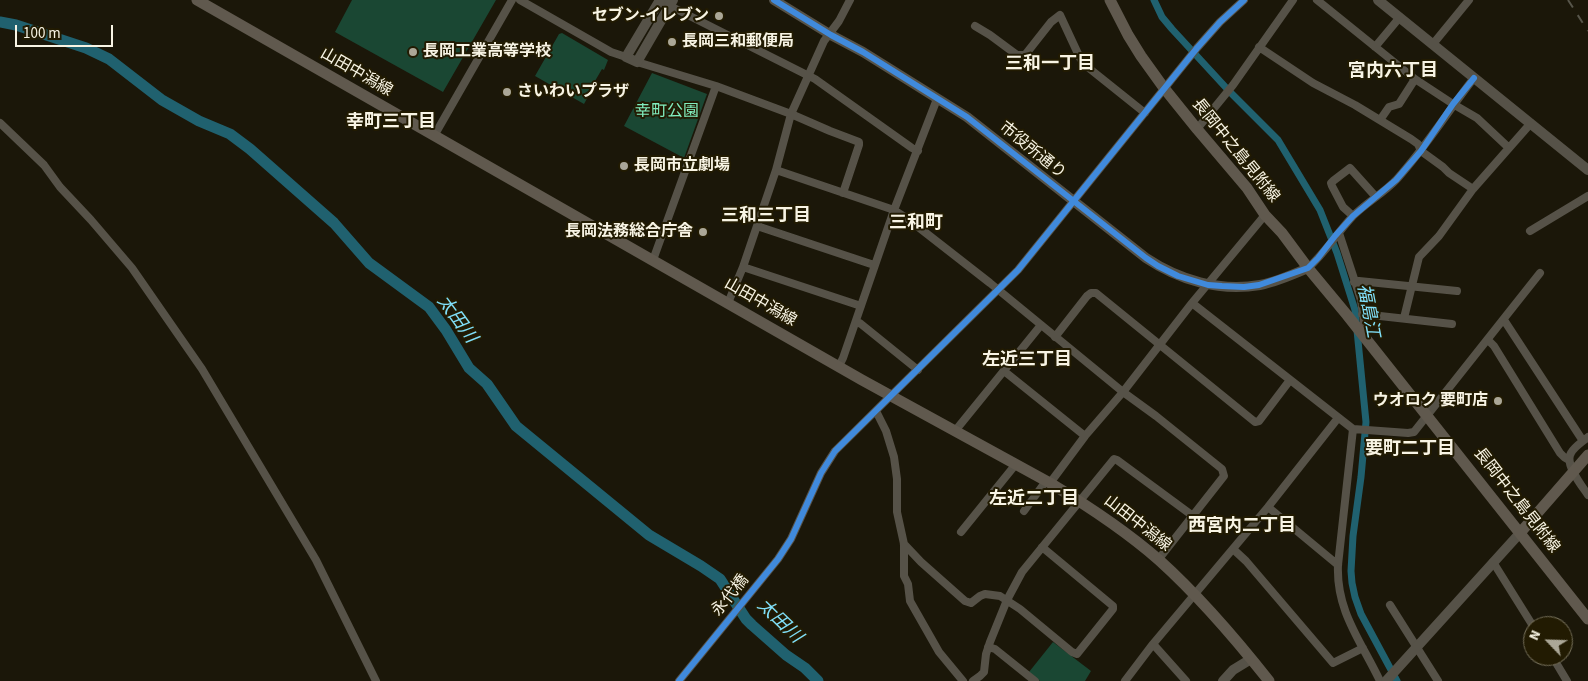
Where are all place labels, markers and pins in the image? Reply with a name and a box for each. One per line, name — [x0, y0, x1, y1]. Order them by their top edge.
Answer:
place label: セブン-イレブン — [592, 6, 709, 26]
marker: セブン-イレブン — [713, 10, 725, 22]
place label: 長岡三和郵便局 — [682, 32, 794, 52]
marker: 長岡三和郵便局 — [666, 36, 678, 48]
place label: 長岡工業高等学校 — [423, 42, 551, 62]
marker: 長岡工業高等学校 — [407, 46, 419, 58]
place label: さいわいプラザ — [517, 82, 629, 102]
marker: さいわいプラザ — [501, 86, 513, 98]
place label: 長岡市立劇場 — [634, 156, 730, 176]
marker: 長岡市立劇場 — [618, 160, 630, 172]
place label: 長岡法務総合庁舎 — [565, 222, 693, 242]
marker: 長岡法務総合庁舎 — [697, 226, 709, 238]
place label: ウオロク 要町店 — [1373, 391, 1488, 411]
marker: ウオロク 要町店 — [1492, 395, 1504, 407]

